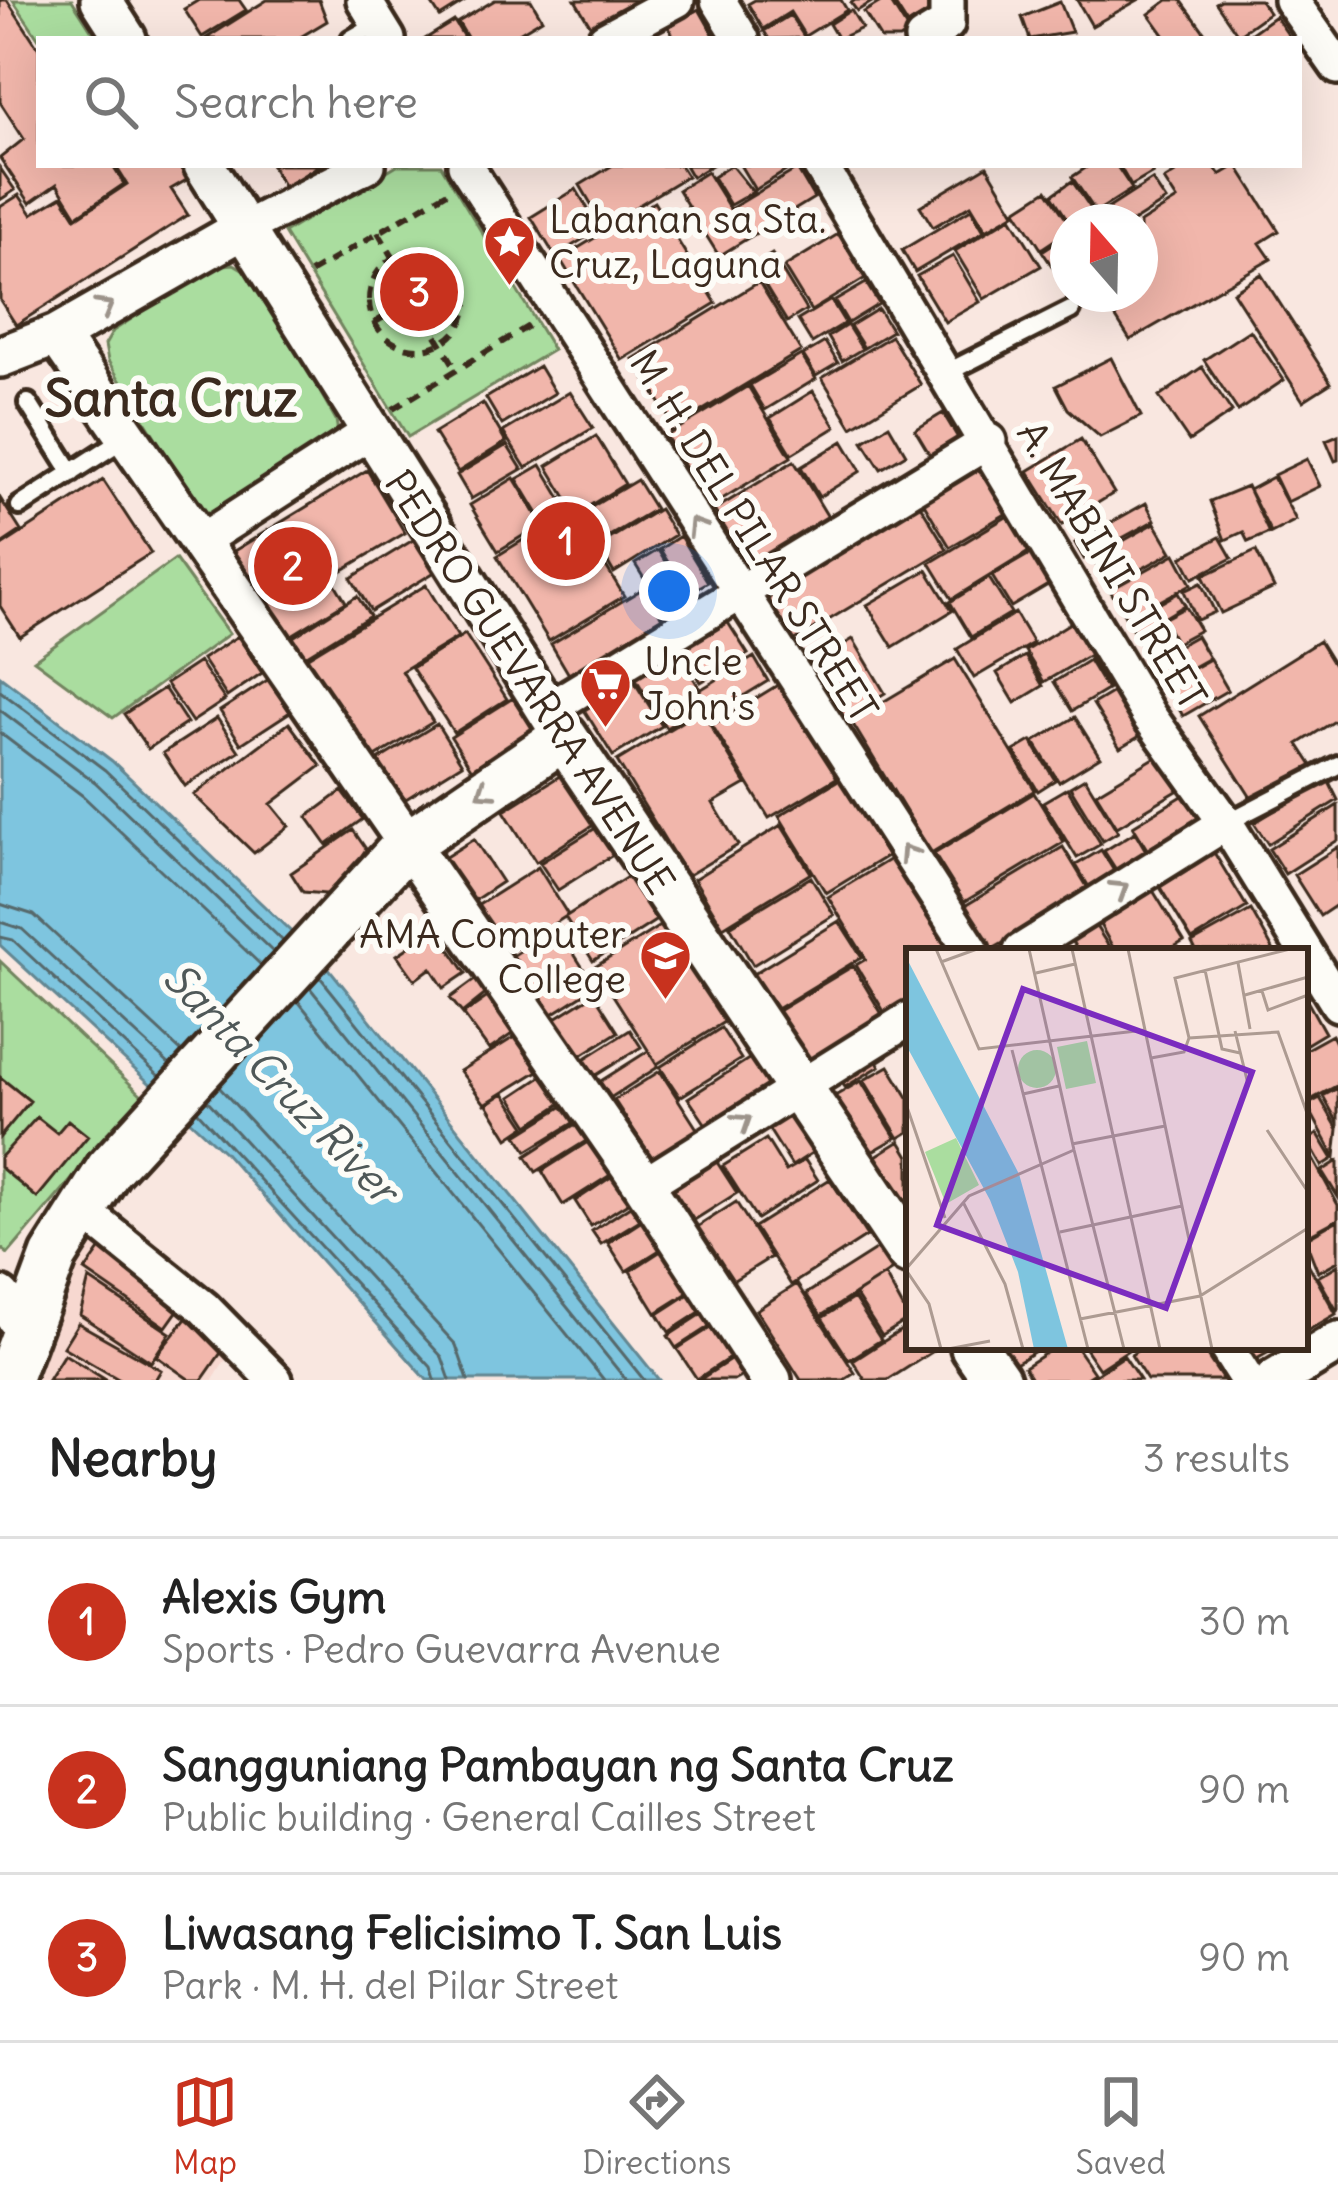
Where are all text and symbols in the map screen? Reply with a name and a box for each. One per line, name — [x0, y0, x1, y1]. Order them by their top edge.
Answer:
search box — [36, 36, 1302, 168]
icon: search — [78, 69, 144, 135]
text: Search here — [174, 74, 418, 130]
place label: Labanan sa Sta. Cruz, Laguna — [549, 195, 827, 289]
north arrow — [1050, 204, 1158, 312]
place icon: Labanan sa Sta. Cruz, Laguna — [482, 213, 538, 287]
pin: 3 — [380, 247, 458, 337]
one-way arrow — [93, 298, 114, 321]
street label: M. H. DEL PILAR STREET — [619, 341, 888, 731]
district label: Santa Cruz — [44, 366, 298, 430]
street label: A. MABINI STREET — [1006, 412, 1217, 718]
street label: PEDRO GUEVARRA AVENUE — [374, 461, 685, 903]
pin: 1 — [527, 496, 605, 586]
one-way arrow — [688, 517, 710, 539]
pin: 2 — [254, 521, 332, 611]
your location — [639, 561, 699, 621]
place label: Uncle John's — [644, 637, 755, 731]
supermarket icon: Uncle John's — [577, 655, 633, 729]
one-way arrow — [476, 777, 498, 799]
one-way arrow — [899, 844, 922, 866]
one-way arrow — [1107, 881, 1129, 903]
place label: AMA Computer College — [359, 910, 626, 1004]
school or university icon: AMA Computer College — [637, 928, 693, 1002]
inset map — [906, 948, 1308, 1350]
water label: Santa Cruz River — [153, 952, 412, 1218]
one-way arrow — [729, 1114, 751, 1136]
text: Nearby — [48, 1426, 217, 1490]
text: 3 results — [1143, 1434, 1290, 1483]
text: Alexis Gym — [162, 1569, 386, 1625]
text: 1 — [79, 1597, 95, 1646]
text: 30 m — [1199, 1597, 1290, 1646]
text: Sports · Pedro Guevarra Avenue — [162, 1625, 721, 1674]
text: Sangguniang Pambayan ng Santa Cruz — [162, 1737, 954, 1793]
text: 2 — [76, 1765, 98, 1814]
text: 90 m — [1198, 1765, 1290, 1814]
text: Public building · General Cailles Street — [162, 1793, 816, 1842]
text: Liwasang Felicisimo T. San Luis — [162, 1905, 782, 1961]
text: 3 — [76, 1933, 98, 1982]
text: 90 m — [1198, 1933, 1290, 1982]
text: Park · M. H. del Pilar Street — [162, 1961, 618, 2010]
tab: Map — [172, 2069, 238, 2183]
tab: Directions — [582, 2069, 731, 2183]
tab: Saved — [1076, 2069, 1166, 2183]

